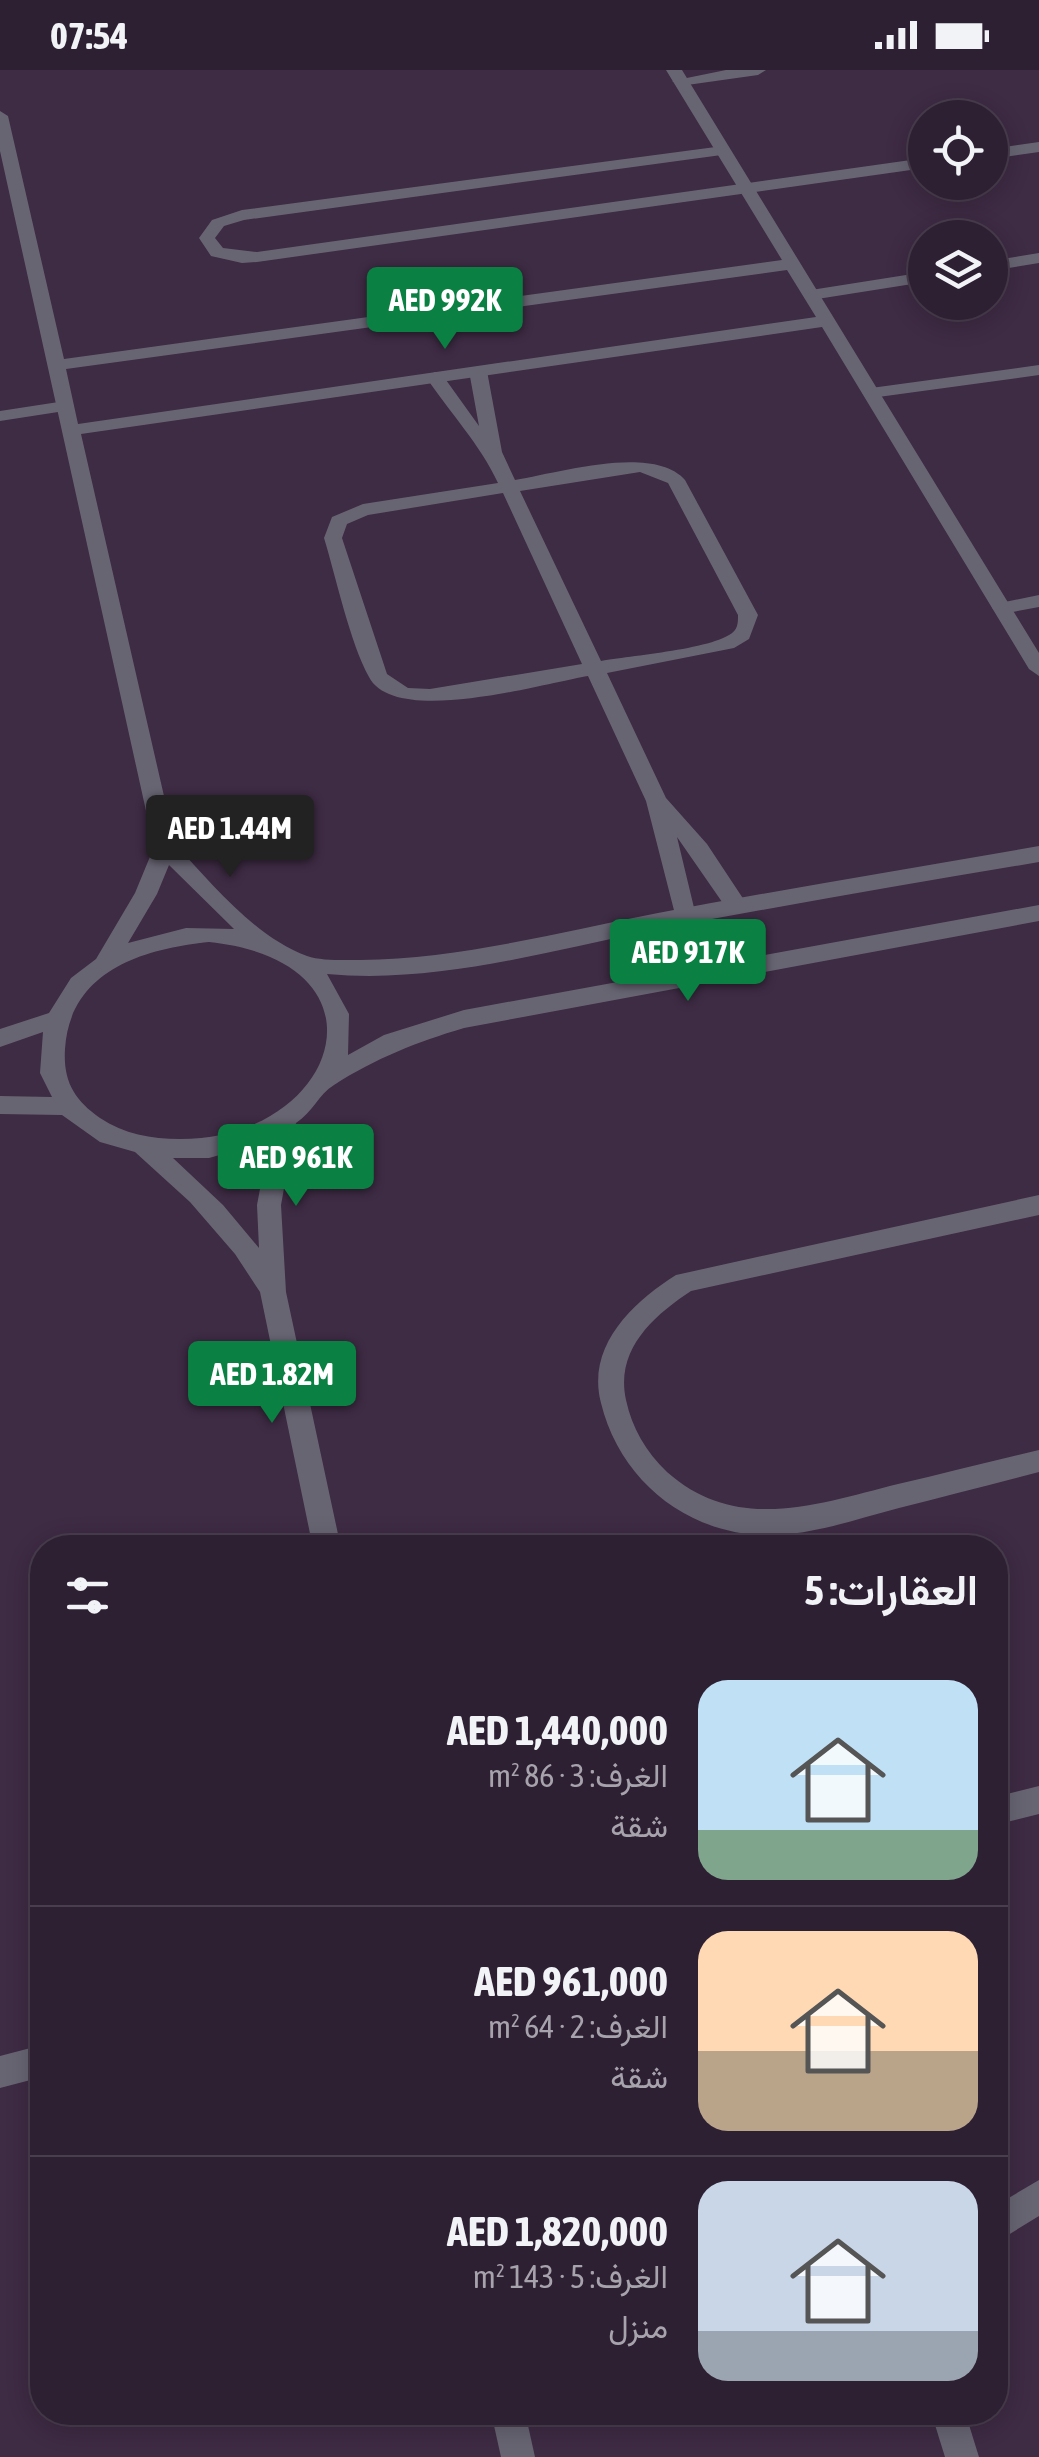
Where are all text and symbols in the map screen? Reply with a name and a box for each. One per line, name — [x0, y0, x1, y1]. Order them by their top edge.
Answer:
text: 07:54 — [50, 14, 128, 57]
map controls — [908, 100, 1008, 320]
button: locate — [908, 100, 1008, 200]
button: layers — [908, 220, 1008, 320]
pin: AED 992K — [342, 267, 548, 352]
text: AED 992K — [389, 281, 501, 318]
pin: AED 1.44M — [116, 795, 344, 880]
text: AED 1.44M — [168, 809, 292, 846]
pin: AED 917K — [585, 919, 791, 1004]
text: AED 917K — [632, 933, 744, 970]
pin: AED 961K — [193, 1124, 399, 1209]
text: AED 961K — [240, 1138, 352, 1175]
pin: AED 1.82M — [158, 1341, 386, 1426]
text: AED 1.82M — [210, 1355, 334, 1392]
text: العقارات: 5 — [804, 1566, 978, 1614]
icon: filters — [60, 1568, 115, 1623]
text: AED 1,440,000 — [447, 1706, 668, 1754]
icon: home — [778, 1720, 898, 1840]
text: الغرف: 3 · 86 m² — [488, 1757, 668, 1794]
text: شقة — [610, 1807, 668, 1844]
text: AED 961,000 — [474, 1957, 668, 2005]
icon: home — [778, 1971, 898, 2091]
text: الغرف: 2 · 64 m² — [488, 2008, 668, 2045]
text: شقة — [610, 2058, 668, 2095]
text: AED 1,820,000 — [447, 2207, 668, 2255]
icon: home — [778, 2221, 898, 2341]
text: الغرف: 5 · 143 m² — [473, 2258, 668, 2295]
text: منزل — [608, 2308, 668, 2345]

